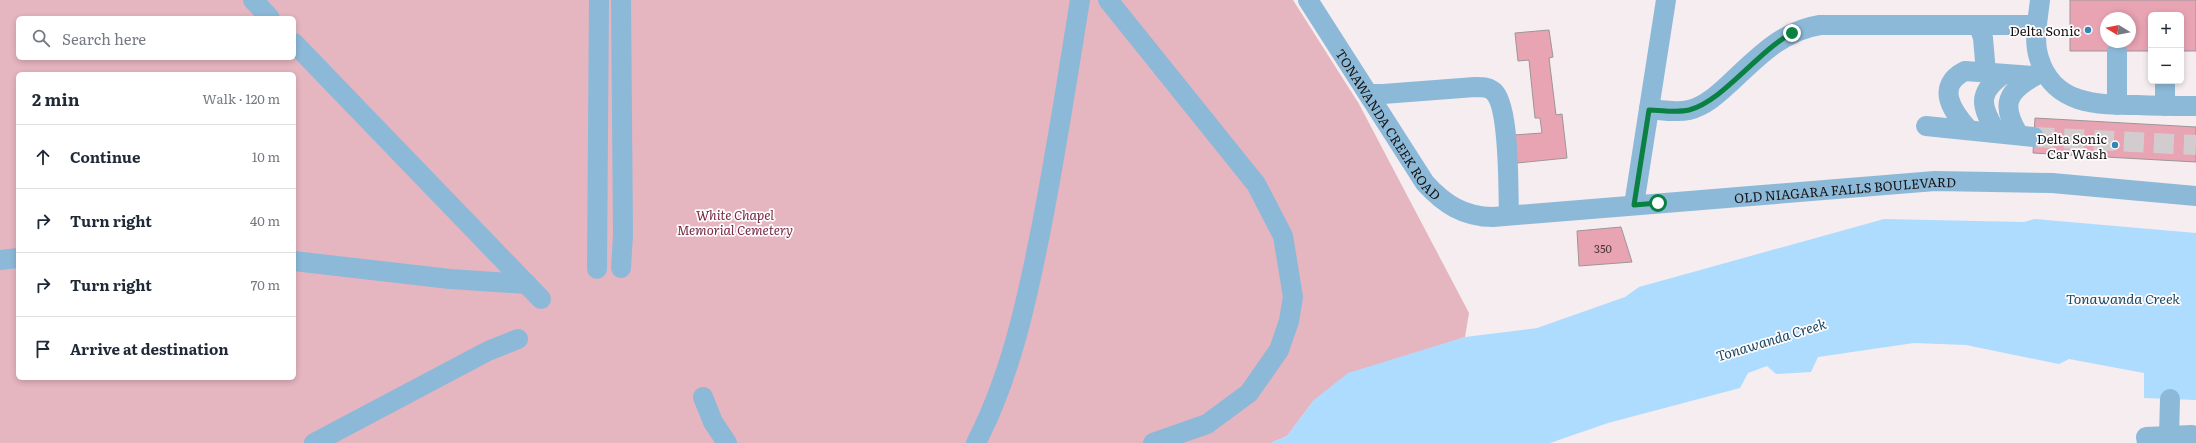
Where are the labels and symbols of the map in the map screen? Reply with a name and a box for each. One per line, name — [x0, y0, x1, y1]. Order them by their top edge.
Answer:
north arrow — [2100, 12, 2136, 48]
place label: Delta Sonic — [2010, 21, 2081, 40]
route end — [1783, 24, 1801, 42]
marker: Delta Sonic — [2083, 25, 2093, 35]
street label: TONAWANDA CREEK ROAD — [1332, 45, 1446, 204]
place label: Delta Sonic Car Wash — [2037, 129, 2108, 163]
marker: Delta Sonic Car Wash — [2110, 140, 2120, 150]
street label: OLD NIAGARA FALLS BOULEVARD — [1733, 171, 1956, 207]
route start — [1649, 194, 1667, 212]
park label: White Chapel Memorial Cemetery — [677, 205, 793, 239]
house number: 350 — [1594, 240, 1612, 256]
water label: Tonawanda Creek — [2066, 288, 2180, 308]
water label: Tonawanda Creek — [1714, 313, 1829, 365]

